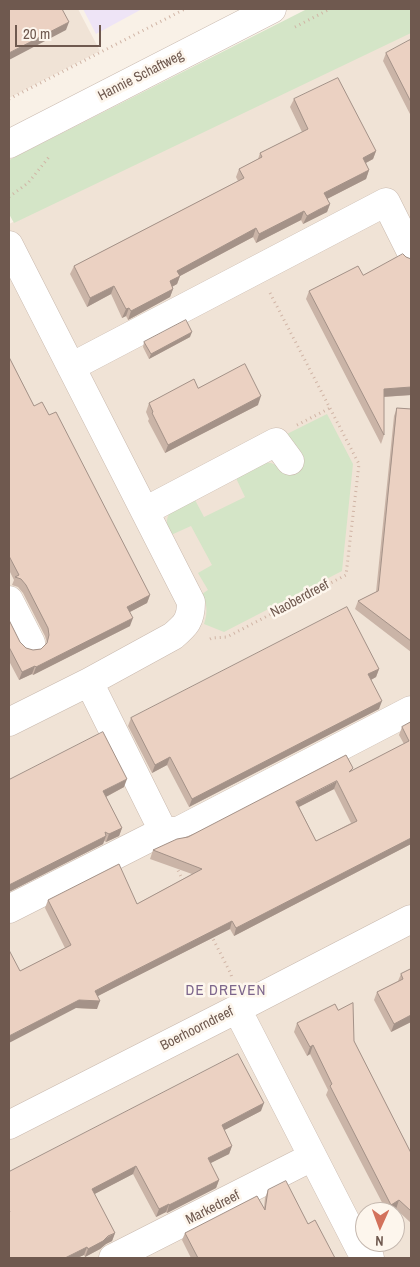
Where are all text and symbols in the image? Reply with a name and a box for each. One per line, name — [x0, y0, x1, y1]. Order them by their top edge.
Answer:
scale bar — [18, 15, 104, 47]
text: 20 m — [23, 23, 50, 44]
street label: Hannie Schaftweg — [95, 47, 187, 105]
street label: Naoberdreef — [268, 577, 332, 621]
district label: DE DREVEN — [184, 982, 268, 1000]
street label: Boerhoorndreef — [158, 1003, 236, 1055]
street label: Markedreef — [183, 1187, 243, 1229]
north arrow — [355, 1202, 405, 1252]
text: N — [375, 1232, 384, 1250]

